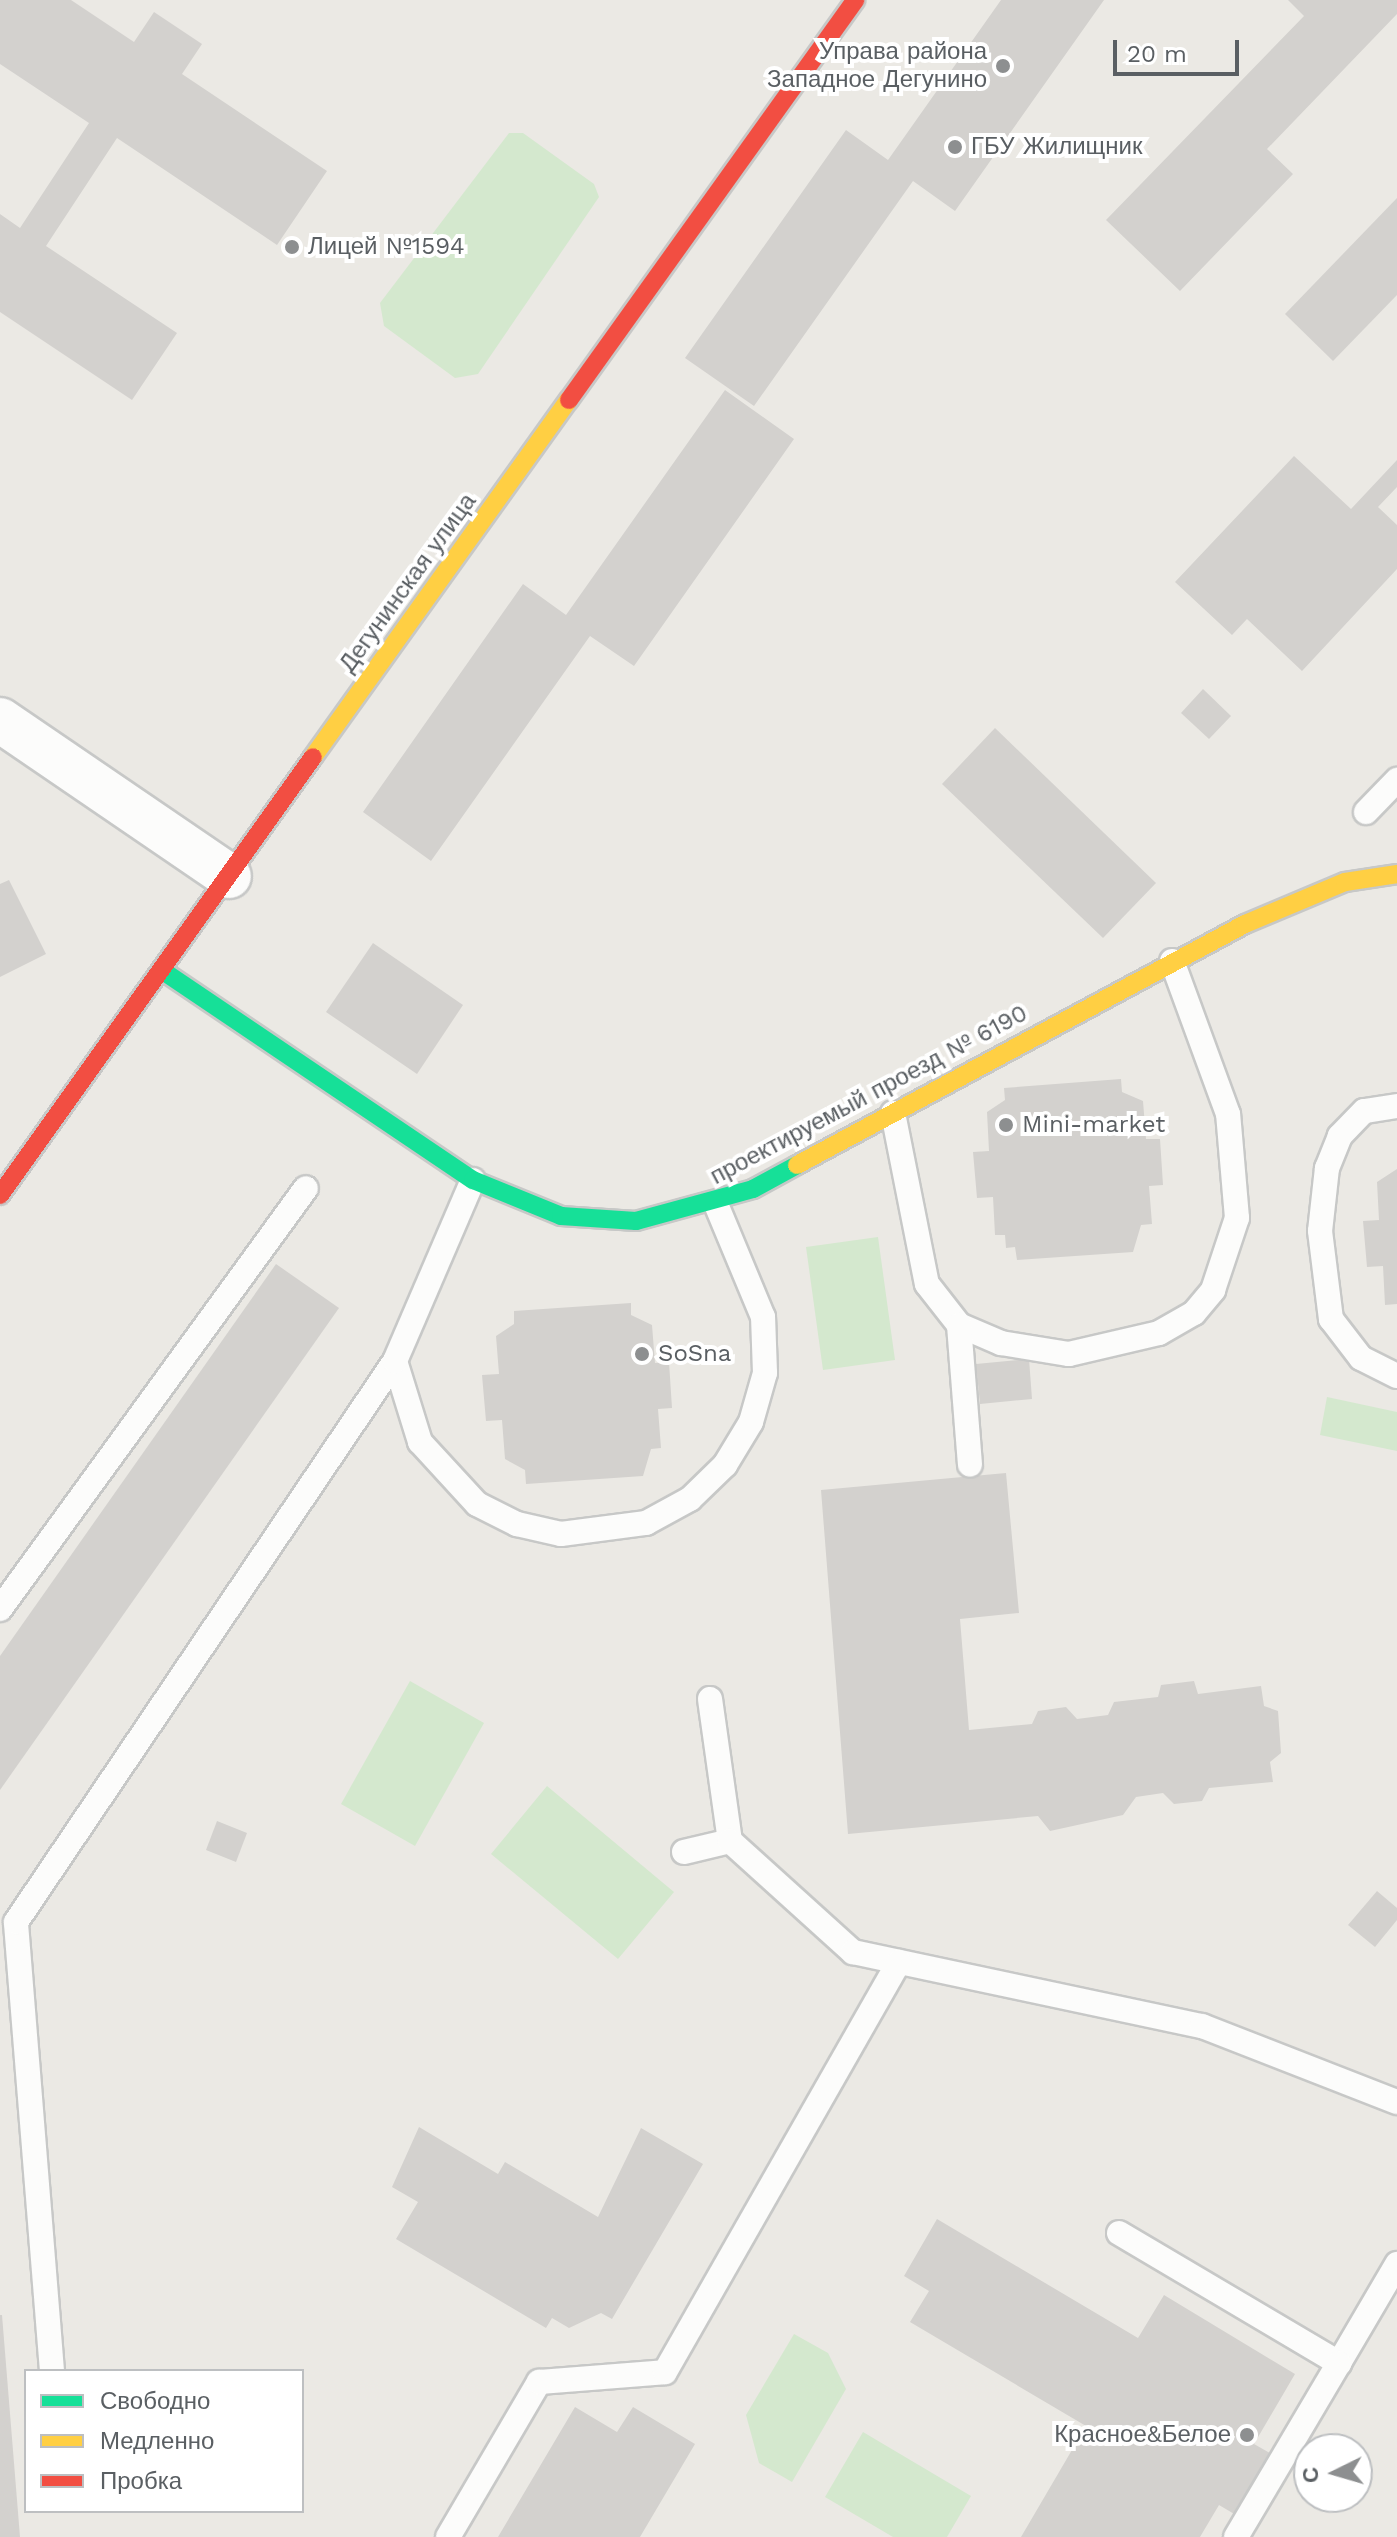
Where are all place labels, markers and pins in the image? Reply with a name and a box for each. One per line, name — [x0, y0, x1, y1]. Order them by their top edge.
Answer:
place label: Управа района Западное Дегунино — [767, 38, 987, 94]
marker: Управа района Западное Дегунино — [994, 57, 1012, 75]
place label: ГБУ Жилищник — [971, 133, 1143, 161]
marker: ГБУ Жилищник — [946, 138, 964, 156]
place label: Лицей №1594 — [308, 233, 465, 261]
marker: Лицей №1594 — [283, 238, 301, 256]
place label: Mini-market — [1022, 1111, 1165, 1139]
marker: Mini-market — [997, 1116, 1015, 1134]
place label: SoSna — [658, 1340, 731, 1368]
marker: SoSna — [633, 1345, 651, 1363]
place label: Красное&Белое — [1054, 2421, 1231, 2449]
marker: Красное&Белое — [1238, 2426, 1256, 2444]

